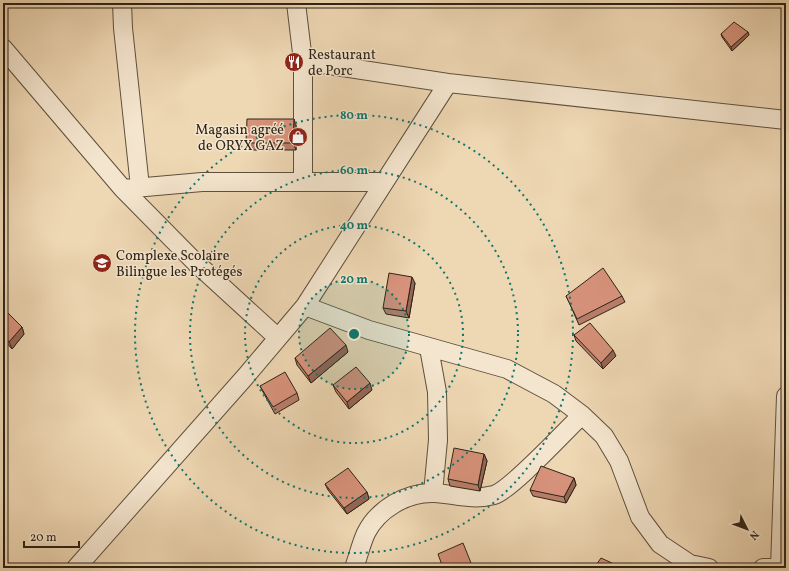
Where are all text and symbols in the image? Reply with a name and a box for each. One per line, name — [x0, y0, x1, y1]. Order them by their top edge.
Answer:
place label: Restaurant de Porc — [308, 46, 376, 81]
restaurant icon: Restaurant de Porc — [283, 51, 305, 73]
text: 80 m — [340, 108, 368, 124]
place label: Magasin agréé de ORYX GAZ — [195, 121, 284, 156]
shop icon: Magasin agréé de ORYX GAZ — [287, 126, 309, 148]
text: 60 m — [340, 163, 368, 179]
text: 40 m — [340, 218, 369, 234]
place label: Complexe Scolaire Bilingue les Protégés — [116, 247, 242, 282]
school or university icon: Complexe Scolaire Bilingue les Protégés — [91, 252, 113, 274]
text: 20 m — [340, 272, 368, 288]
centre of rings — [347, 327, 361, 341]
north arrow — [727, 509, 767, 549]
scale bar — [24, 523, 79, 549]
text: N — [745, 527, 762, 543]
text: 20 m — [30, 530, 57, 546]

